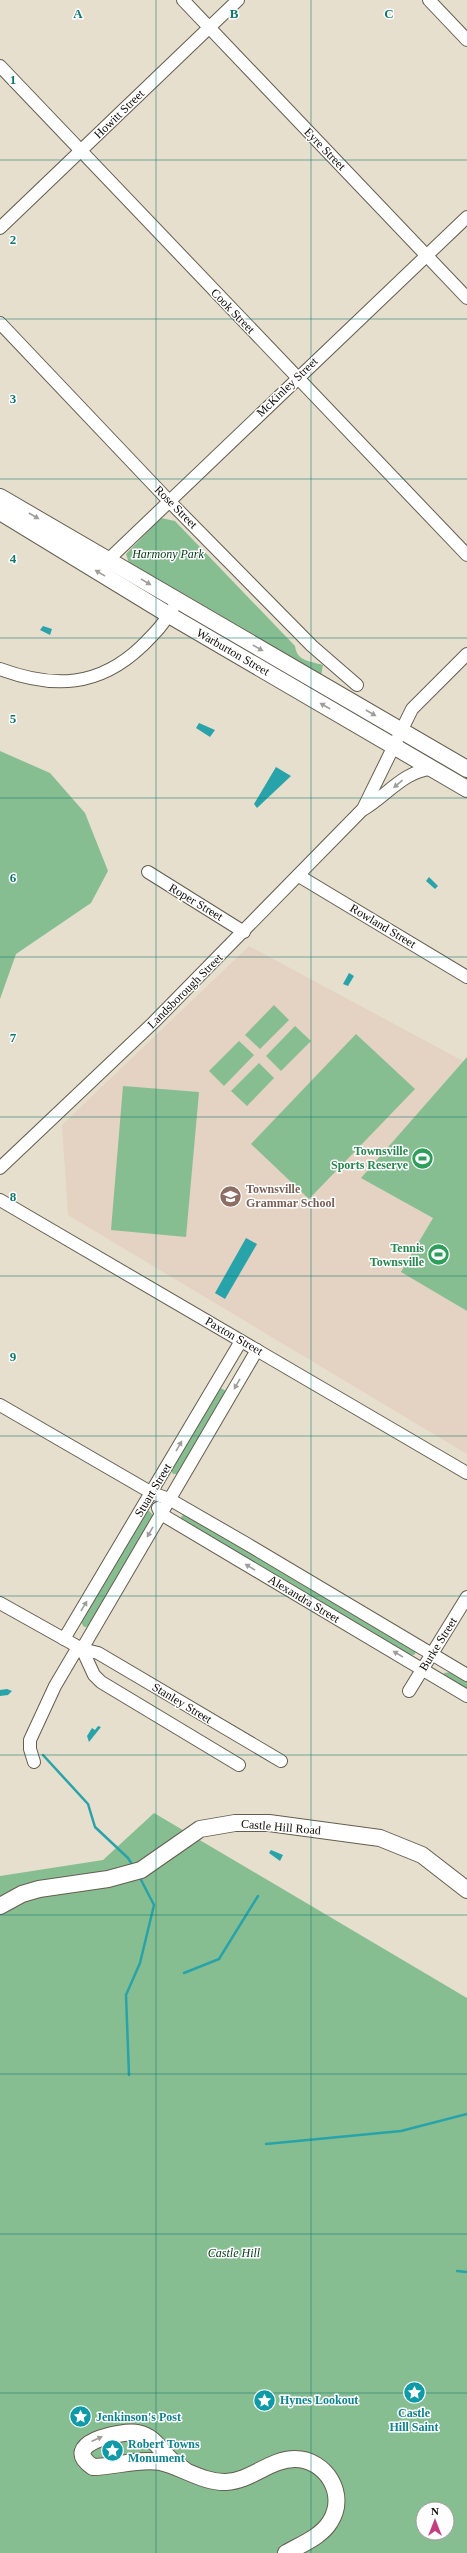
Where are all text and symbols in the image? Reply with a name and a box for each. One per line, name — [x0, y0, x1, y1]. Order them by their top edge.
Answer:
text: A — [73, 6, 83, 21]
text: B — [230, 6, 239, 21]
text: C — [384, 6, 394, 21]
text: 1 — [10, 72, 16, 87]
street label: Howitt Street — [91, 86, 147, 141]
street label: Eyre Street — [301, 125, 349, 174]
text: 2 — [10, 232, 16, 247]
street label: Cook Street — [208, 286, 258, 337]
street label: McKinley Street — [253, 354, 321, 420]
text: 3 — [10, 391, 17, 406]
street label: Rose Street — [152, 483, 201, 532]
one-way arrow — [28, 513, 40, 520]
park label: Harmony Park — [131, 547, 205, 561]
text: 4 — [10, 551, 17, 566]
one-way arrow — [94, 570, 106, 577]
one-way arrow — [140, 578, 152, 585]
street label: Warburton Street — [194, 625, 273, 679]
one-way arrow — [252, 644, 264, 651]
one-way arrow — [319, 702, 331, 709]
one-way arrow — [365, 709, 377, 716]
text: 5 — [10, 711, 17, 726]
one-way arrow — [392, 780, 403, 789]
text: 6 — [10, 870, 17, 885]
street label: Roper Street — [167, 880, 226, 924]
street label: Rowland Street — [348, 901, 419, 951]
street label: Landsborough Street — [145, 950, 226, 1031]
text: 7 — [10, 1030, 17, 1045]
place label: Townsville Sports Reserve — [331, 1144, 409, 1172]
sports icon: Townsville Sports Reserve — [410, 1145, 436, 1171]
place label: Townsville Grammar School — [246, 1182, 335, 1210]
school or university icon: Townsville Grammar School — [217, 1183, 243, 1209]
text: 8 — [10, 1189, 17, 1204]
place label: Tennis Townsville — [370, 1241, 425, 1269]
sports icon: Tennis Townsville — [426, 1242, 452, 1268]
street label: Paxton Street — [203, 1314, 266, 1358]
text: 9 — [10, 1349, 17, 1364]
one-way arrow — [234, 1378, 241, 1390]
one-way arrow — [176, 1440, 183, 1452]
street label: Stuart Street — [132, 1460, 175, 1519]
one-way arrow — [147, 1526, 154, 1538]
one-way arrow — [244, 1563, 256, 1570]
street label: Alexandra Street — [266, 1572, 343, 1626]
one-way arrow — [80, 1600, 87, 1612]
street label: Burke Street — [416, 1614, 460, 1673]
one-way arrow — [392, 1651, 404, 1658]
street label: Stanley Street — [150, 1680, 215, 1727]
street label: Castle Hill Road — [241, 1817, 321, 1837]
park label: Castle Hill — [208, 2246, 261, 2260]
place icon: Castle Hill Saint — [401, 2379, 427, 2405]
place icon: Hynes Lookout — [251, 2387, 277, 2413]
place label: Hynes Lookout — [280, 2393, 358, 2407]
place icon: Jenkinson's Post — [68, 2404, 94, 2430]
place label: Castle Hill Saint — [389, 2406, 439, 2434]
place label: Jenkinson's Post — [96, 2410, 181, 2424]
one-way arrow — [91, 2436, 102, 2442]
place label: Robert Towns Monument — [128, 2437, 200, 2465]
place icon: Robert Towns Monument — [99, 2438, 125, 2464]
north arrow — [415, 2501, 455, 2541]
text: N — [431, 2505, 439, 2517]

